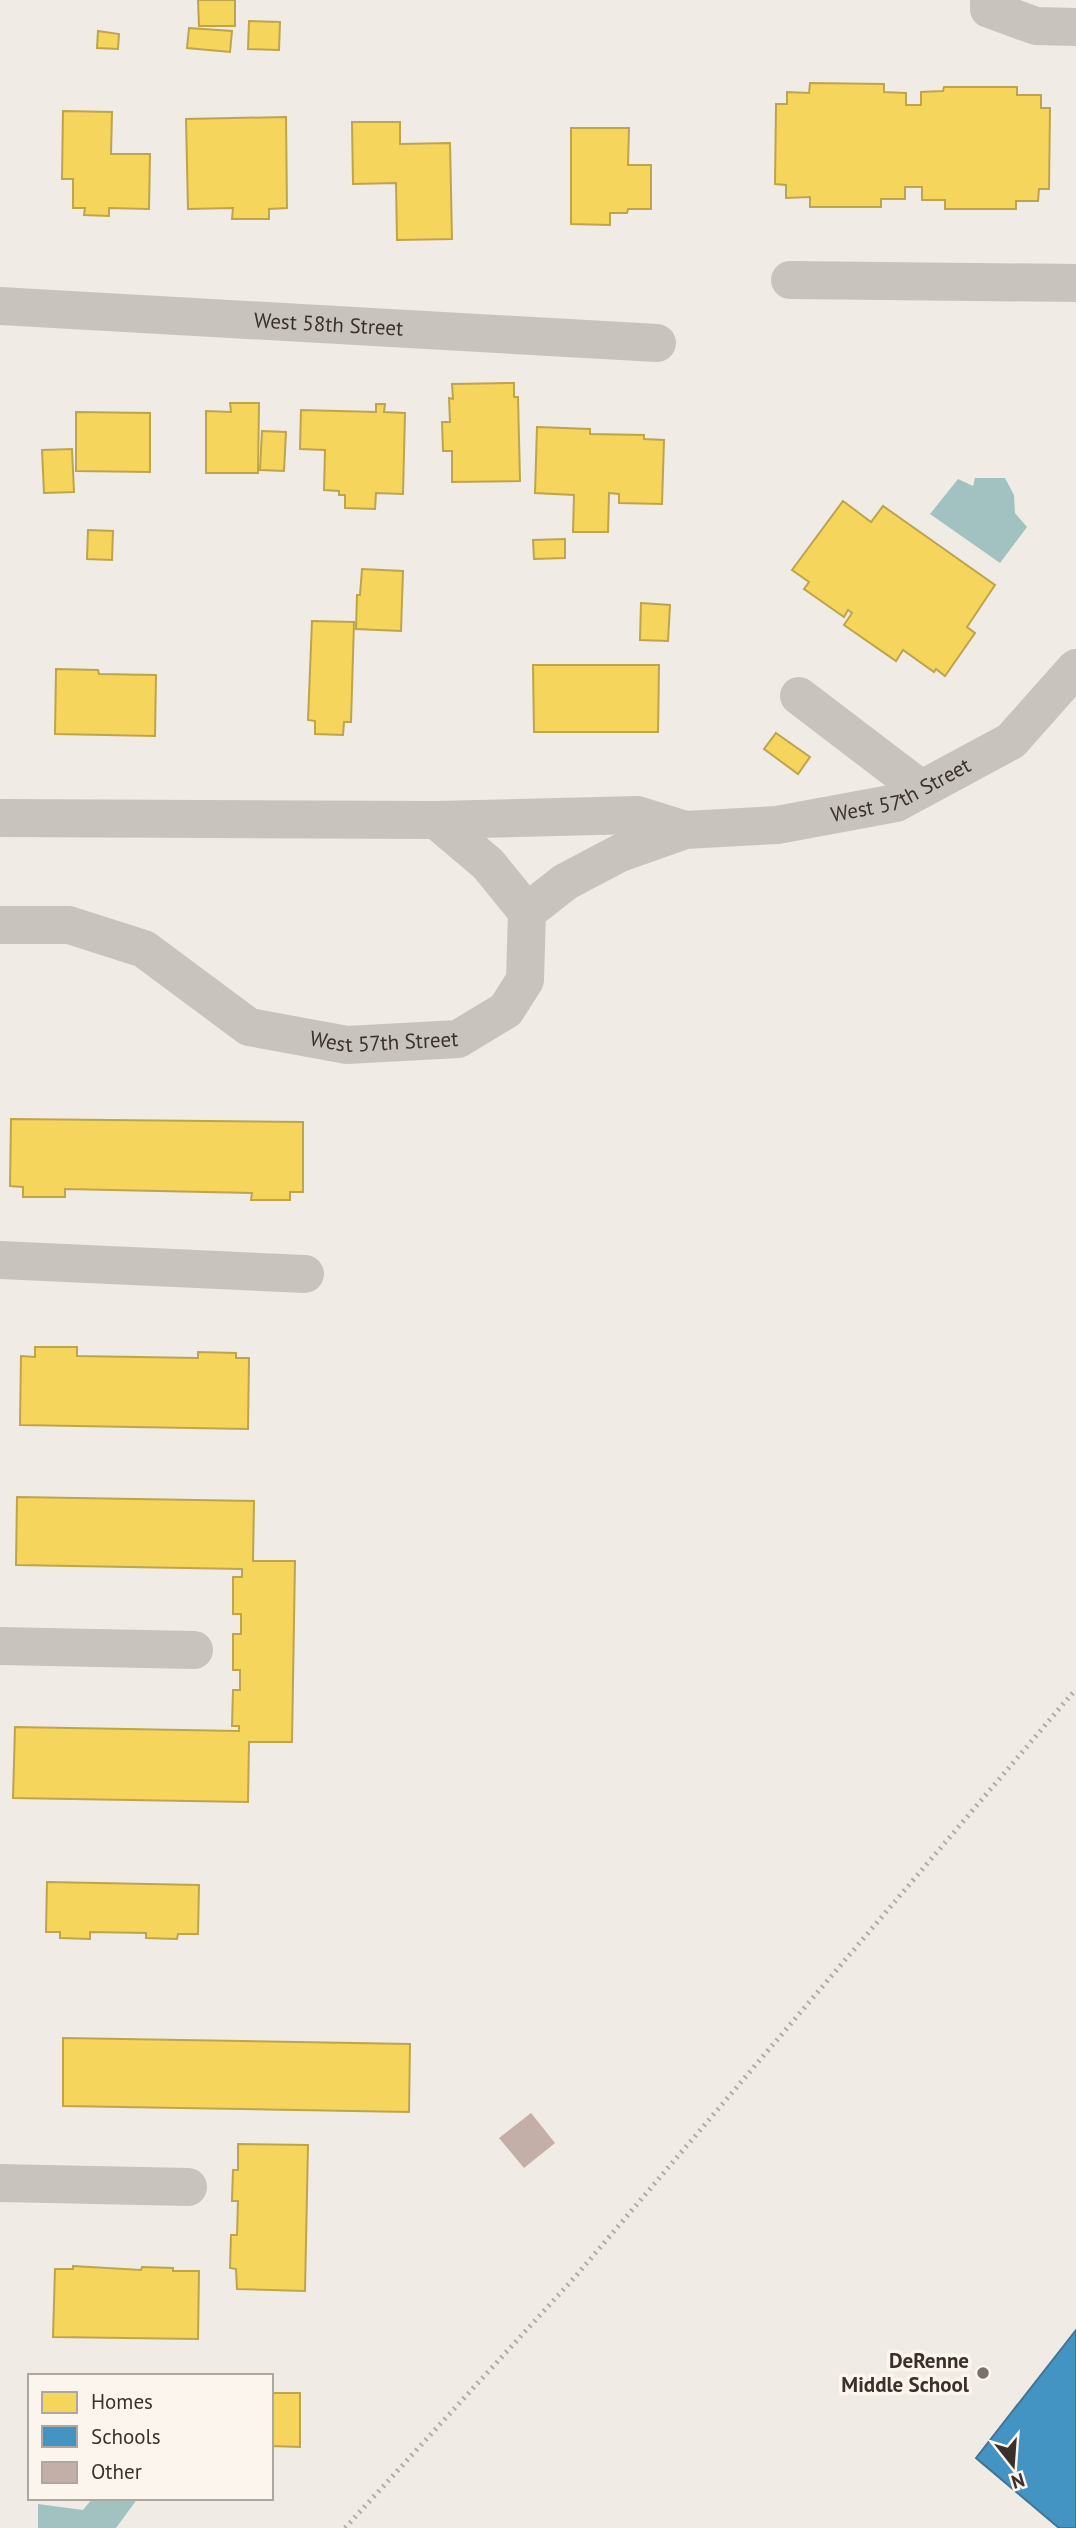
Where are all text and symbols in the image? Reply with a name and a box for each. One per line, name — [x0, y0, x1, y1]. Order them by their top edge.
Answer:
street label: West 58th Street — [253, 306, 404, 342]
street label: West 57th Street — [828, 751, 975, 828]
street label: West 57th Street — [308, 1024, 459, 1058]
place label: DeRenne Middle School — [841, 2347, 970, 2398]
marker: DeRenne Middle School — [975, 2365, 991, 2381]
legend — [28, 2374, 273, 2500]
text: Homes — [91, 2388, 153, 2415]
text: Schools — [91, 2423, 161, 2450]
north arrow — [978, 2430, 1048, 2500]
text: Other — [91, 2458, 142, 2485]
text: N — [1008, 2468, 1027, 2495]

